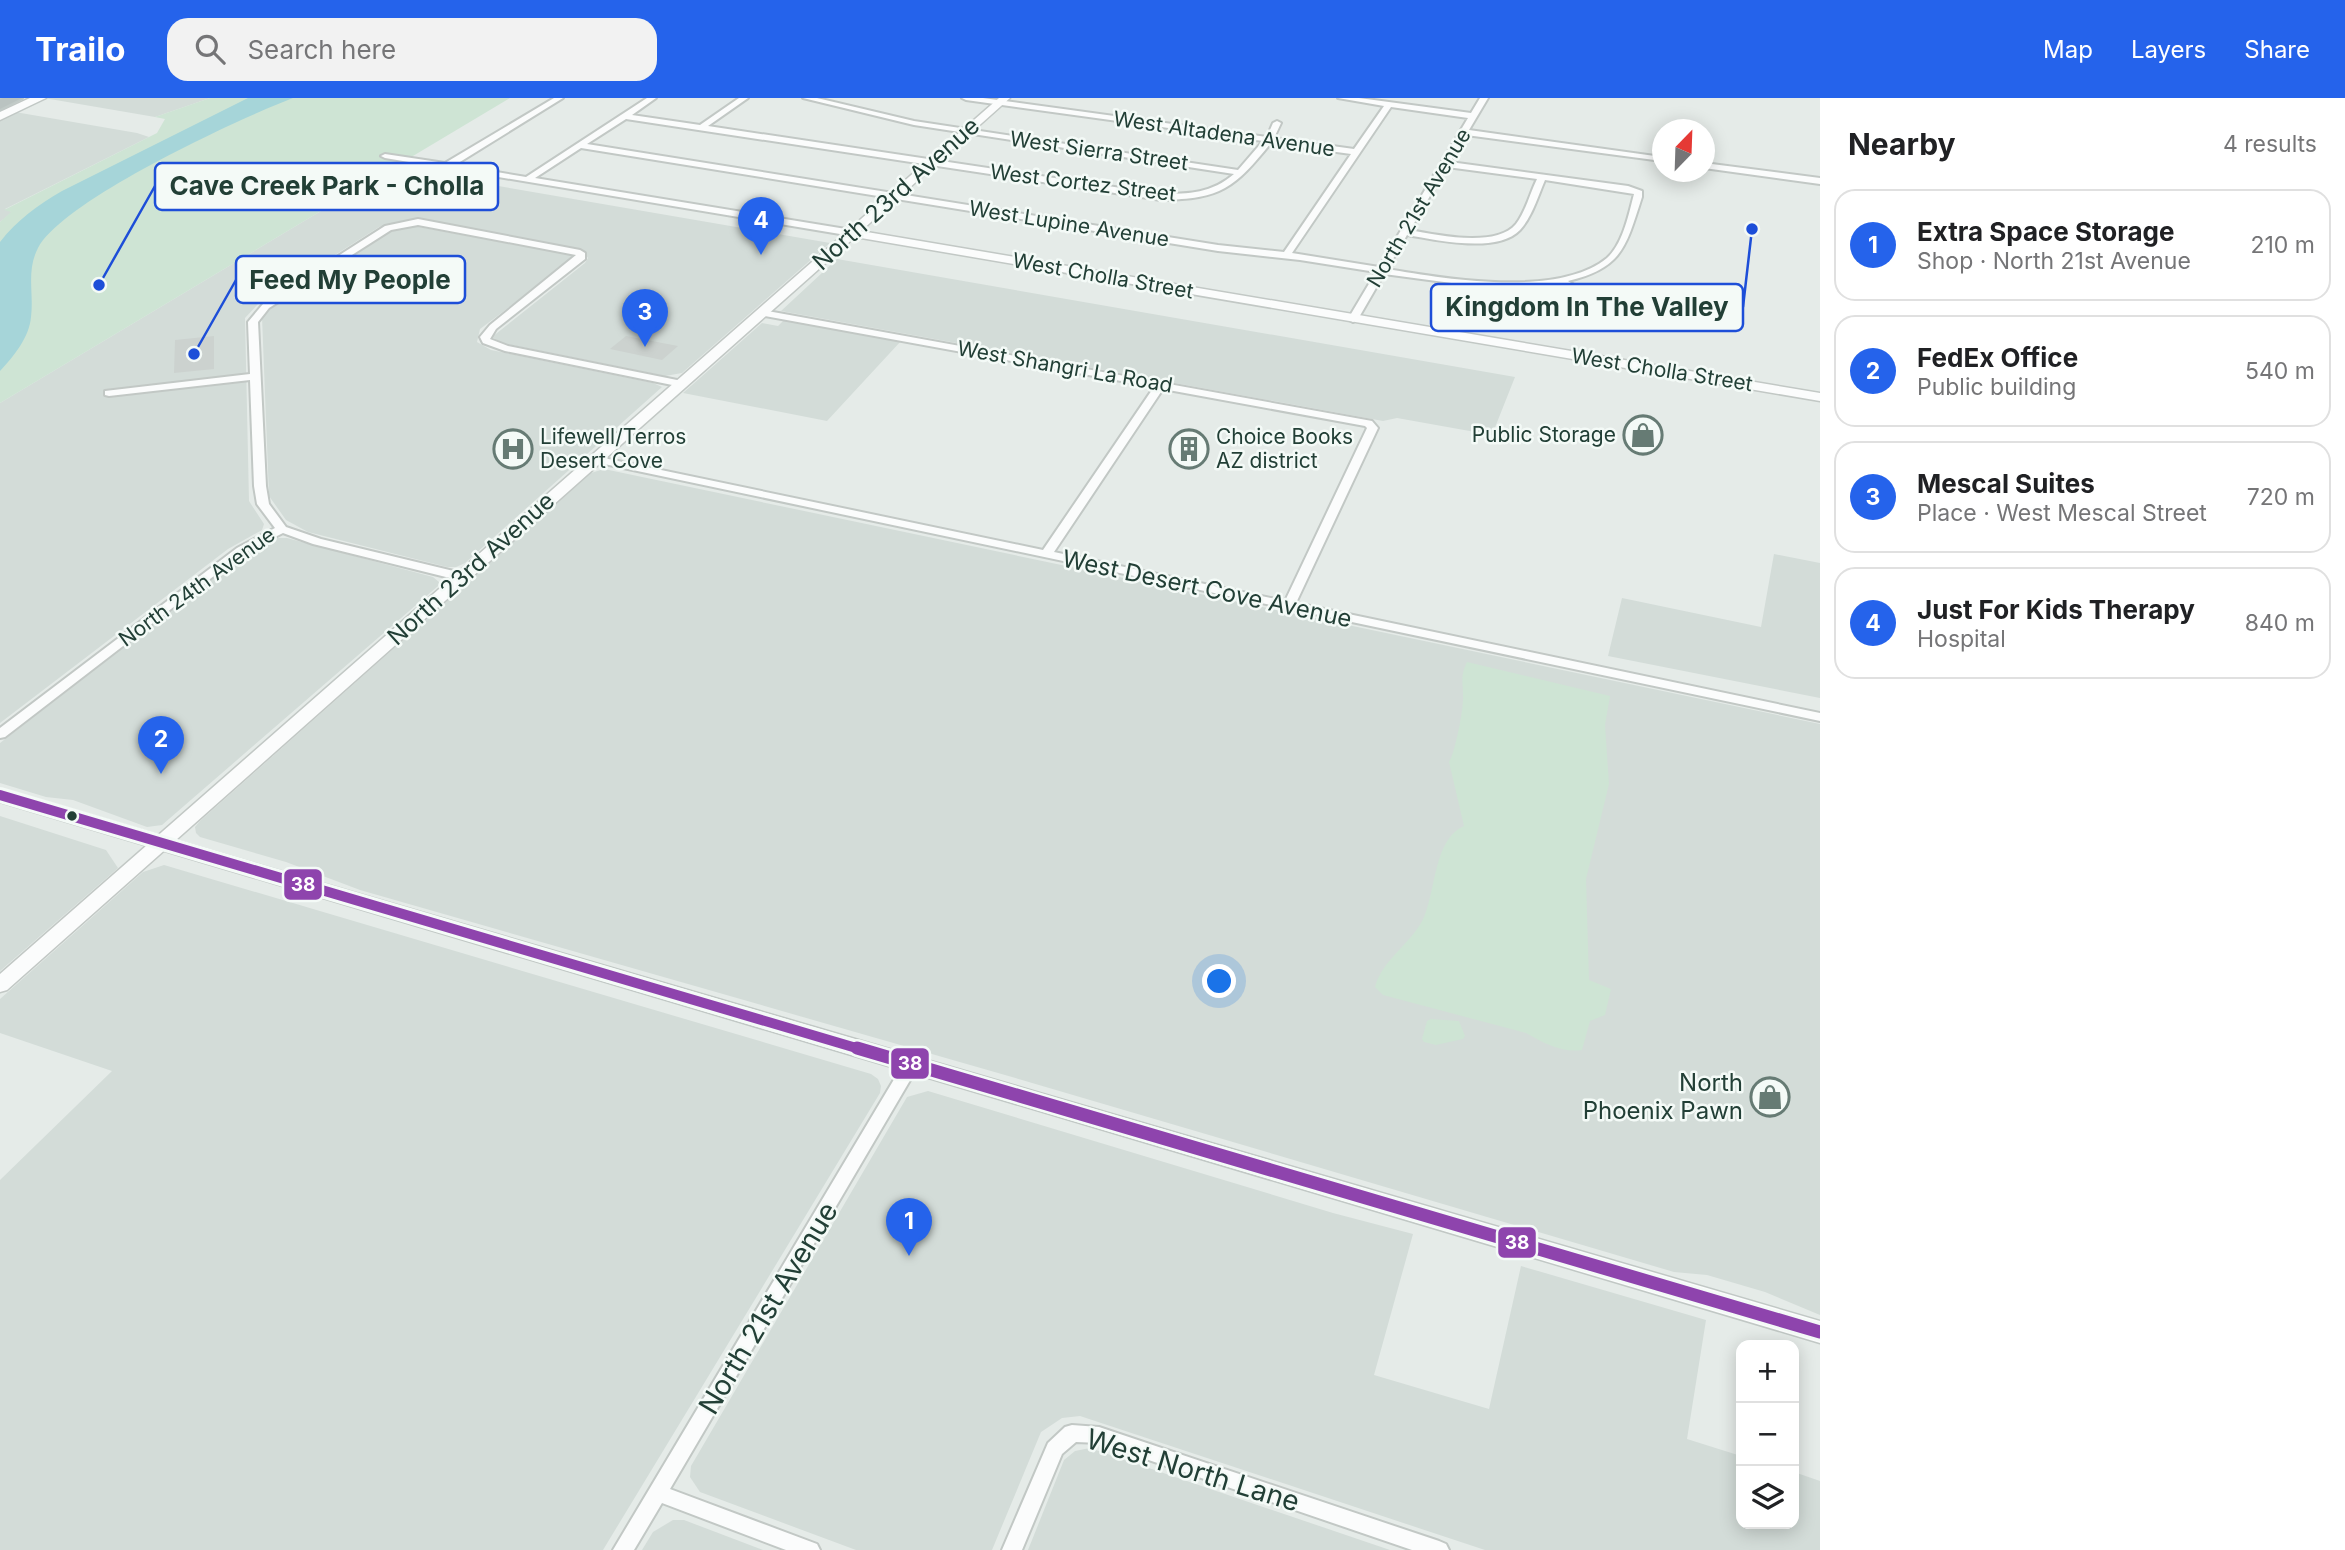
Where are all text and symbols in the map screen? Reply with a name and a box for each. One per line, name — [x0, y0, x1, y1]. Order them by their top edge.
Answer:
search box — [167, 18, 657, 81]
text: Trailo — [35, 29, 125, 69]
icon: search — [191, 30, 229, 68]
text: Search here — [247, 34, 396, 65]
text: Map — [2043, 35, 2093, 64]
text: Layers — [2131, 35, 2206, 64]
text: Share — [2244, 35, 2310, 64]
street label: West Altadena Avenue — [1112, 106, 1336, 161]
street label: North 23rd Avenue — [806, 111, 985, 276]
north arrow — [1652, 119, 1715, 182]
street label: North 21st Avenue — [1361, 124, 1476, 292]
street label: West Sierra Street — [1008, 126, 1190, 175]
text: Nearby — [1848, 126, 1956, 162]
text: 4 results — [2223, 130, 2317, 158]
street label: West Cortez Street — [989, 159, 1178, 206]
callout: Cave Creek Park - Cholla — [155, 163, 498, 210]
text: Cave Creek Park - Cholla — [170, 170, 484, 201]
street label: West Lupine Avenue — [967, 195, 1171, 252]
pin: 4 — [738, 197, 784, 255]
text: Extra Space Storage — [1917, 216, 2174, 247]
text: 1 — [1868, 231, 1878, 259]
text: 210 m — [2250, 231, 2315, 259]
street label: West Cholla Street — [1011, 247, 1196, 304]
text: Shop · North 21st Avenue — [1917, 247, 2191, 275]
callout: Feed My People — [236, 256, 465, 303]
text: Feed My People — [249, 264, 451, 295]
callout: Kingdom In The Valley — [1431, 284, 1743, 331]
pin: 3 — [622, 289, 668, 347]
text: Kingdom In The Valley — [1445, 291, 1729, 322]
street label: West Shangri La Road — [955, 335, 1175, 398]
text: FedEx Office — [1917, 342, 2078, 373]
street label: West Cholla Street — [1570, 343, 1755, 396]
text: 2 — [1866, 357, 1880, 385]
text: 540 m — [2245, 357, 2315, 385]
text: Public building — [1917, 373, 2076, 401]
shop icon: Public Storage — [1622, 414, 1664, 456]
place label: Public Storage — [1472, 422, 1616, 447]
place label: Lifewell/Terros Desert Cove — [540, 424, 686, 473]
place label: Choice Books AZ district — [1216, 424, 1353, 473]
hospital icon: Lifewell/Terros Desert Cove — [492, 428, 534, 470]
building icon: Choice Books AZ district — [1168, 428, 1210, 470]
text: Mescal Suites — [1917, 468, 2095, 499]
text: 3 — [1866, 483, 1880, 511]
text: 720 m — [2247, 483, 2315, 511]
street label: North 23rd Avenue — [381, 486, 560, 651]
text: Place · West Mescal Street — [1917, 499, 2207, 527]
street label: North 24th Avenue — [114, 522, 280, 652]
street label: West Desert Cove Avenue — [1060, 544, 1354, 633]
text: Just For Kids Therapy — [1917, 594, 2195, 625]
text: 4 — [1865, 609, 1881, 637]
text: 840 m — [2245, 609, 2315, 637]
text: Hospital — [1917, 625, 2006, 653]
pin: 2 — [138, 716, 184, 774]
unlabelled marker — [65, 809, 79, 823]
line badge: 38 — [283, 868, 323, 901]
text: 38 — [291, 873, 315, 896]
your location — [1202, 964, 1236, 998]
line badge: 38 — [890, 1047, 930, 1080]
text: 38 — [898, 1052, 922, 1075]
place label: North Phoenix Pawn — [1583, 1068, 1743, 1125]
shop icon: North Phoenix Pawn — [1749, 1076, 1791, 1118]
street label: North 21st Avenue — [691, 1196, 845, 1420]
pin: 1 — [886, 1198, 932, 1256]
line badge: 38 — [1497, 1226, 1537, 1259]
text: 38 — [1505, 1231, 1529, 1254]
map controls — [1736, 1340, 1799, 1529]
button: + — [1736, 1340, 1799, 1403]
button: − — [1736, 1403, 1799, 1466]
street label: West North Lane — [1082, 1421, 1304, 1519]
button: layers — [1736, 1466, 1799, 1529]

